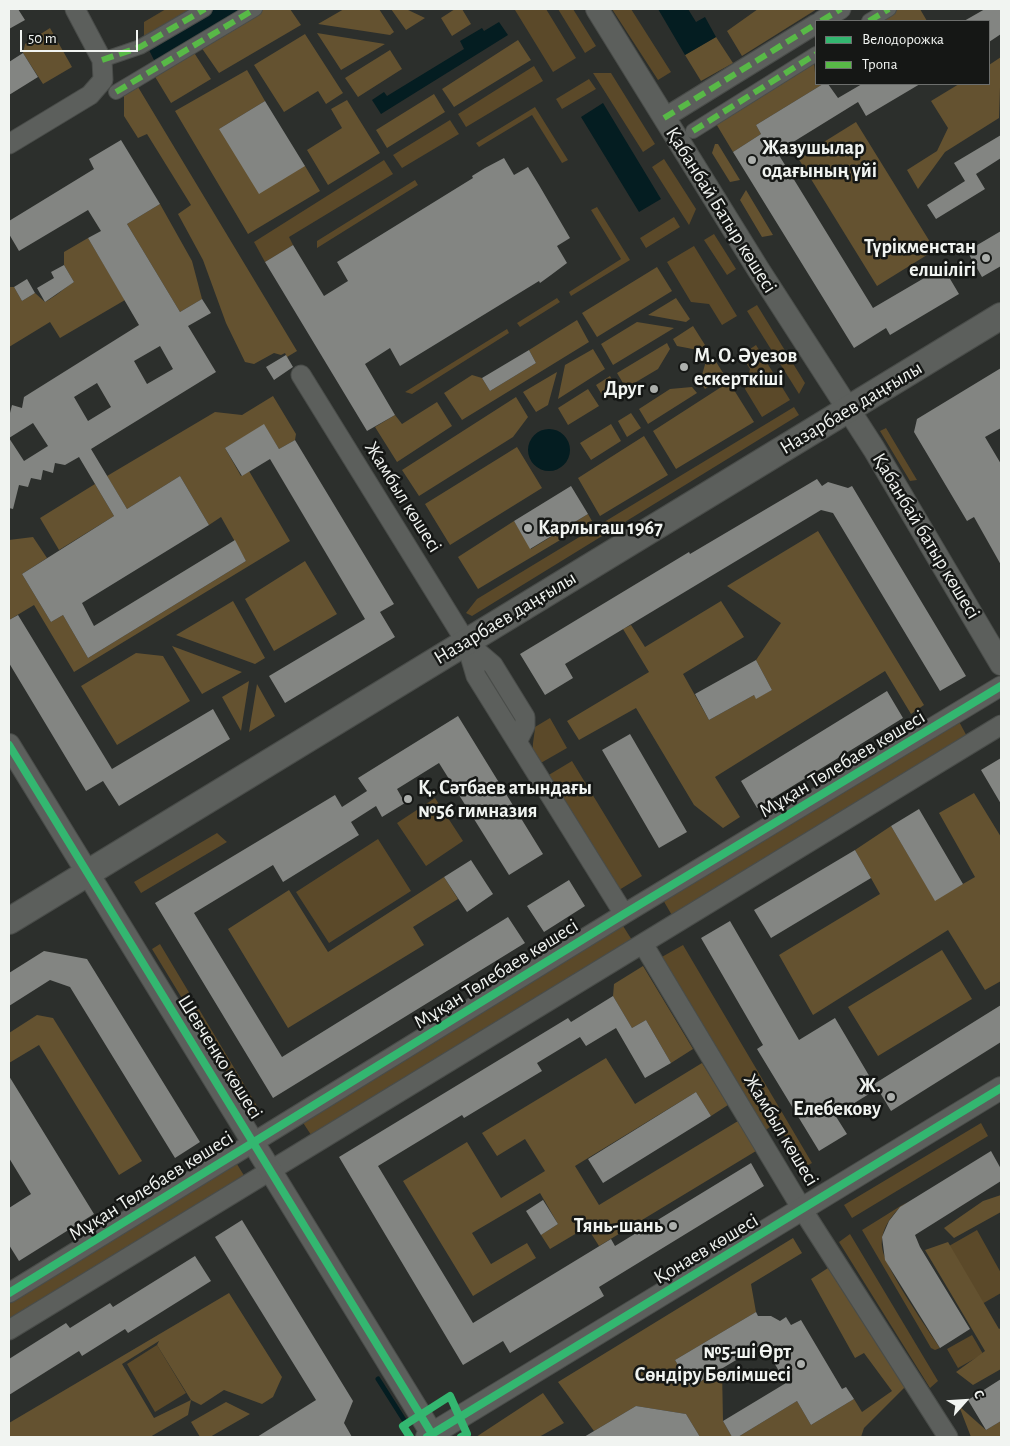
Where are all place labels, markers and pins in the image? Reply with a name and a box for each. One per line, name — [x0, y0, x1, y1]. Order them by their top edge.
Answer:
place label: Жазушылар одағының үйі — [762, 136, 877, 183]
marker: Жазушылар одағының үйі — [746, 154, 758, 166]
place label: Түрікменстан елшілігі — [864, 235, 976, 282]
marker: Түрікменстан елшілігі — [980, 252, 992, 264]
place label: М. О. Әуезов ескерткіші — [694, 344, 797, 391]
marker: М. О. Әуезов ескерткіші — [678, 361, 690, 373]
place label: Друг — [604, 377, 644, 401]
marker: Друг — [648, 383, 660, 395]
place label: Карлыгаш 1967 — [538, 516, 663, 540]
marker: Карлыгаш 1967 — [522, 522, 534, 534]
place label: Қ. Сәтбаев атындағы №56 гимназия — [418, 776, 592, 823]
marker: Қ. Сәтбаев атындағы №56 гимназия — [402, 793, 414, 805]
place label: Ж. Елебекову — [793, 1074, 881, 1121]
marker: Ж. Елебекову — [885, 1091, 897, 1103]
place label: Тянь-шань — [574, 1214, 663, 1238]
marker: Тянь-шань — [667, 1220, 679, 1232]
place label: №5-ші Өрт Сөндіру Бөлімшесі — [634, 1340, 791, 1387]
marker: №5-ші Өрт Сөндіру Бөлімшесі — [795, 1358, 807, 1370]

